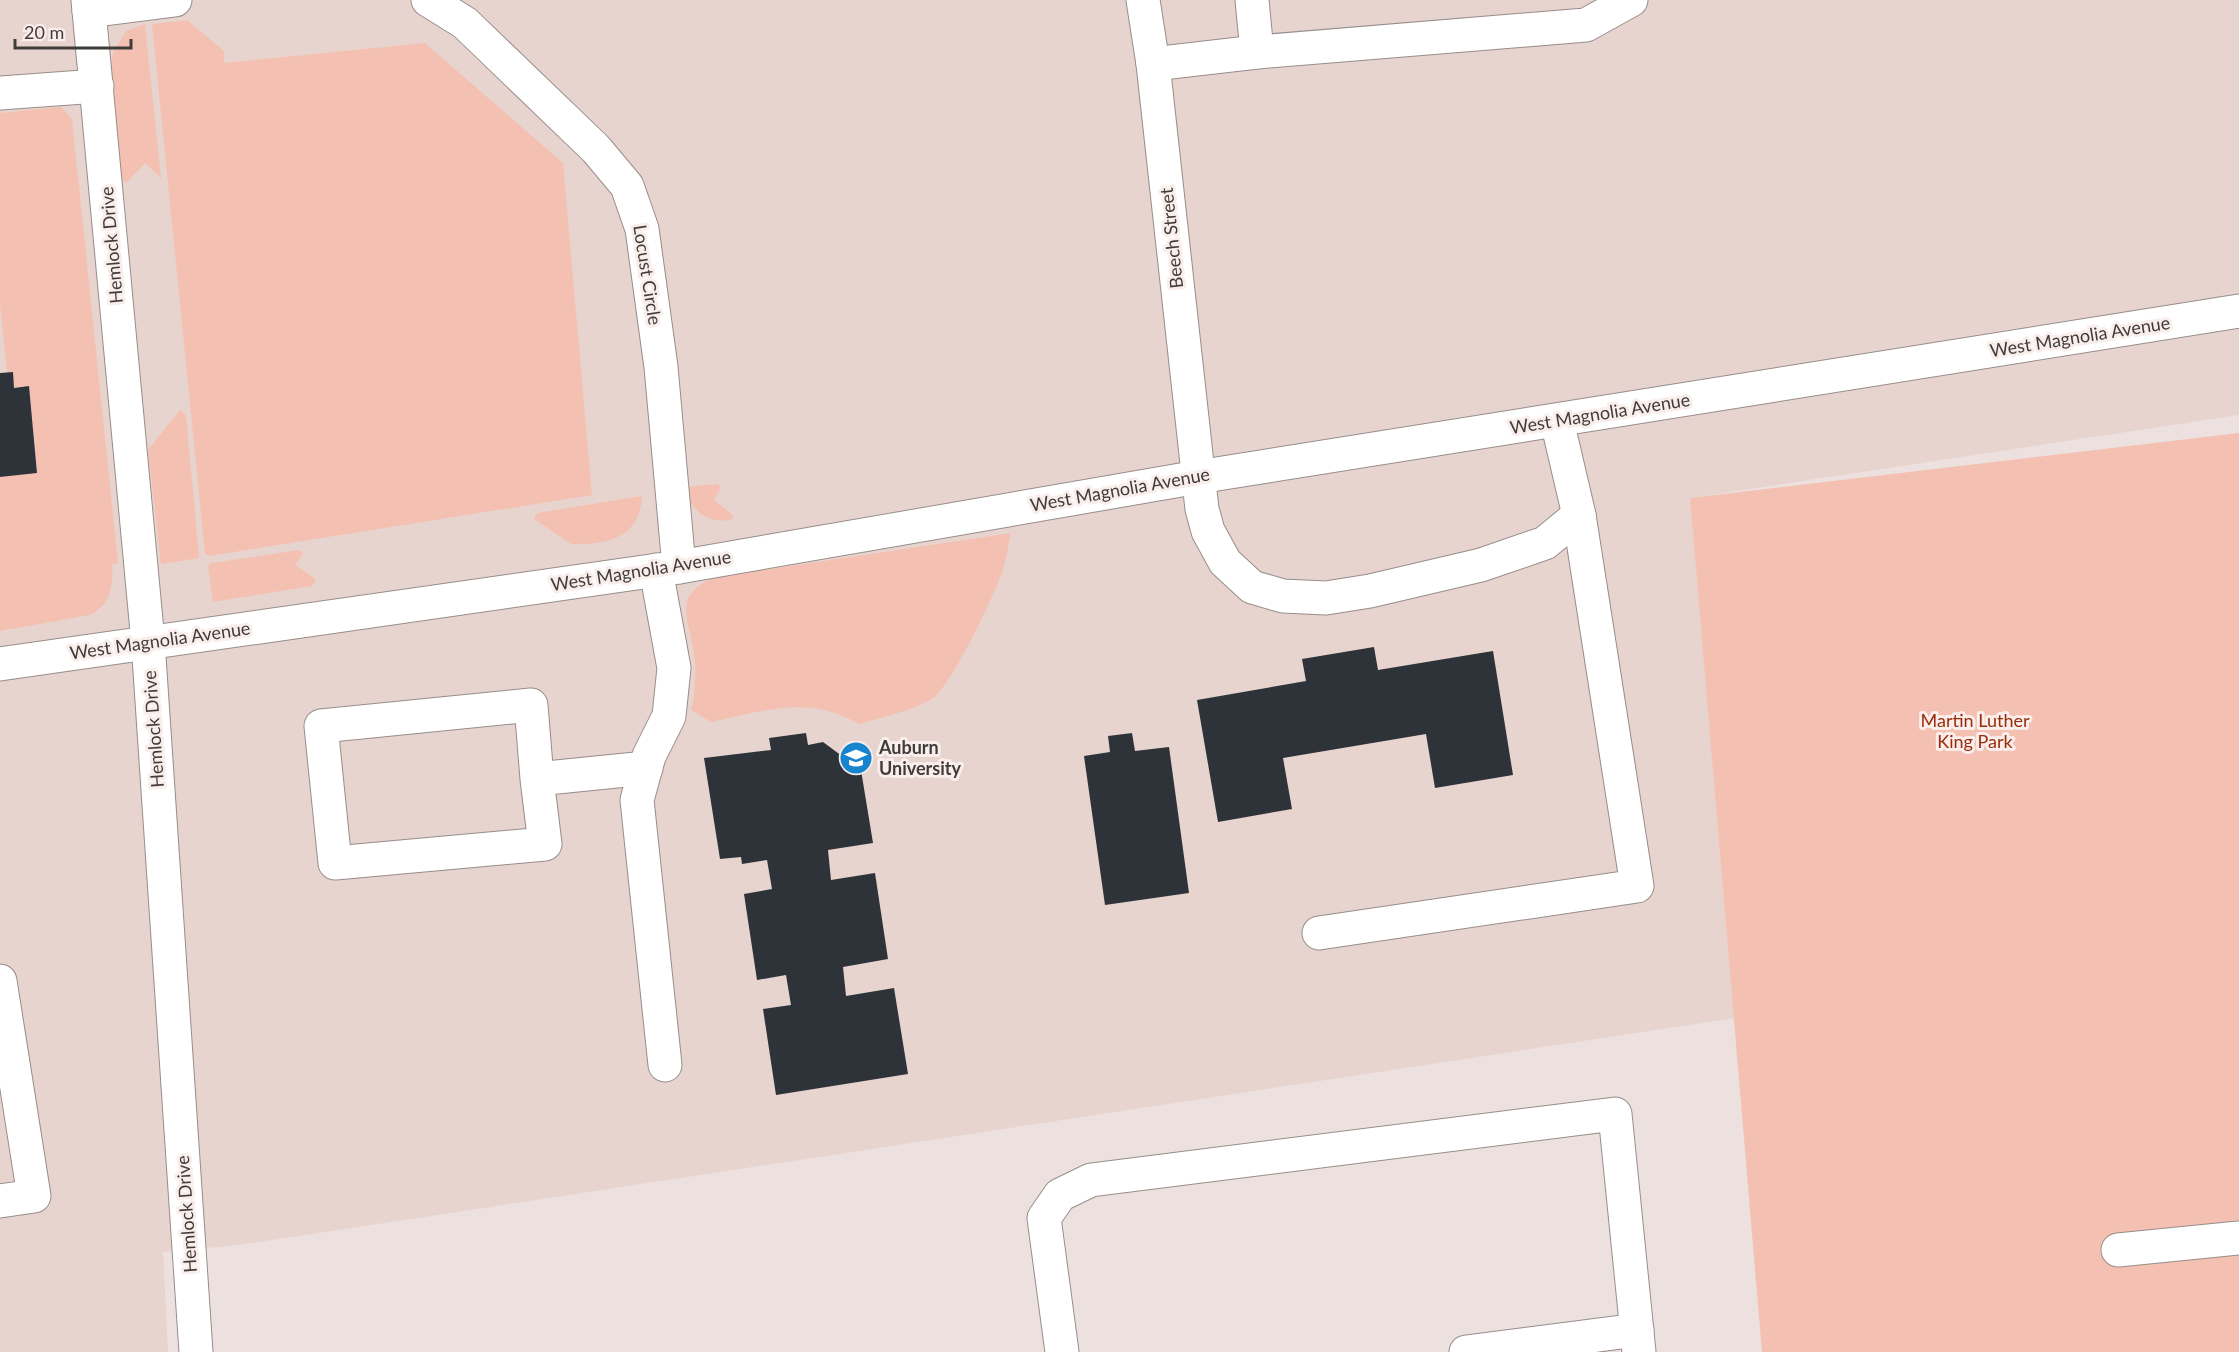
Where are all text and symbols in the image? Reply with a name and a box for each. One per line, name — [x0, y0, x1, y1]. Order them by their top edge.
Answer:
scale bar — [15, 12, 130, 50]
text: 20 m — [24, 21, 64, 43]
street label: Hemlock Drive — [95, 186, 127, 305]
street label: Beech Street — [1155, 186, 1187, 290]
street label: Locust Circle — [629, 223, 667, 327]
street label: West Magnolia Avenue — [1988, 311, 2171, 361]
street label: West Magnolia Avenue — [1508, 388, 1691, 438]
street label: West Magnolia Avenue — [1028, 462, 1211, 516]
street label: West Magnolia Avenue — [549, 545, 732, 595]
street label: West Magnolia Avenue — [68, 616, 252, 664]
street label: Hemlock Drive — [138, 670, 168, 788]
park label: Martin Luther King Park — [1921, 709, 2030, 752]
place label: Auburn University — [878, 736, 961, 779]
school or university icon: Auburn University — [838, 740, 874, 776]
street label: Hemlock Drive — [171, 1155, 201, 1273]

